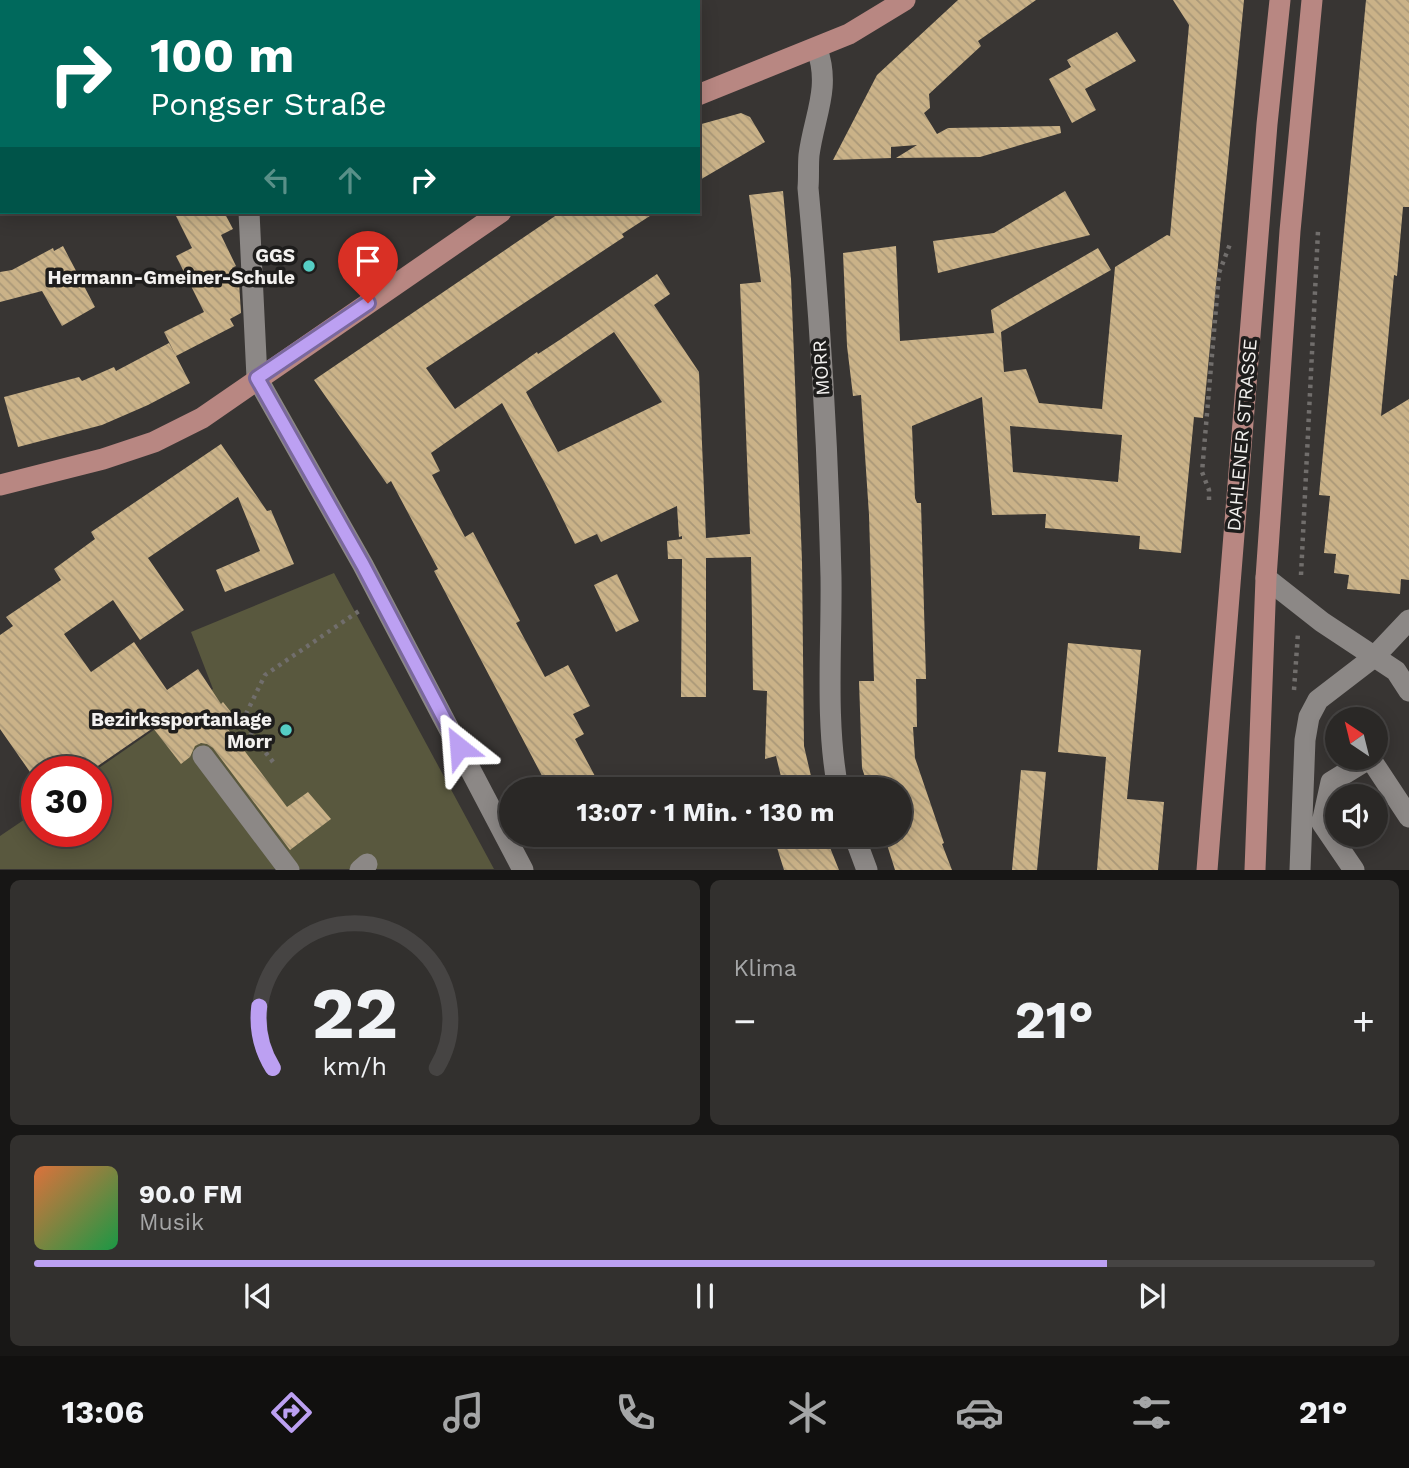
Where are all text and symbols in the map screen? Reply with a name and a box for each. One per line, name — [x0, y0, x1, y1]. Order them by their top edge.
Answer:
text: 100 m — [150, 26, 294, 84]
icon: right — [35, 28, 126, 119]
text: Pongser Straße — [150, 85, 387, 123]
icon: left — [258, 161, 296, 199]
icon: ahead — [331, 161, 369, 199]
icon: right — [404, 161, 442, 199]
pin — [338, 231, 398, 303]
icon: arrive — [349, 242, 387, 280]
place label: GGS Hermann-Gmeiner-Schule — [48, 244, 295, 289]
marker: GGS Hermann-Gmeiner-Schule — [301, 258, 317, 274]
street label: DAHLENER STRASSE — [1222, 338, 1262, 532]
street label: MORR — [808, 339, 834, 397]
north arrow — [1325, 707, 1388, 770]
map controls — [1325, 707, 1388, 847]
place label: Bezirkssportanlage Morr — [91, 708, 273, 753]
position arrow — [422, 710, 496, 784]
marker: Bezirkssportanlage Morr — [278, 722, 294, 738]
speed limit sign: 30 — [21, 756, 112, 847]
button: sound — [1325, 784, 1388, 847]
text: 13:07 · 1 Min. · 130 m — [576, 797, 835, 827]
text: Klima — [734, 955, 797, 982]
text: 22 — [311, 971, 398, 1057]
text: 21° — [1015, 990, 1094, 1051]
text: − — [734, 999, 756, 1043]
text: + — [1352, 999, 1375, 1043]
text: km/h — [323, 1052, 387, 1081]
text: 90.0 FM — [139, 1179, 243, 1209]
text: Musik — [139, 1209, 204, 1236]
icon: previous — [239, 1277, 277, 1315]
icon: pause — [686, 1277, 724, 1315]
icon: next — [1133, 1277, 1171, 1315]
icon: directions — [267, 1388, 316, 1437]
icon: music — [439, 1388, 488, 1437]
icon: phone — [611, 1388, 660, 1437]
icon: climate — [783, 1388, 832, 1437]
icon: car — [955, 1388, 1004, 1437]
icon: filters — [1127, 1388, 1176, 1437]
text: 13:06 — [61, 1393, 144, 1431]
text: 21° — [1299, 1393, 1348, 1431]

